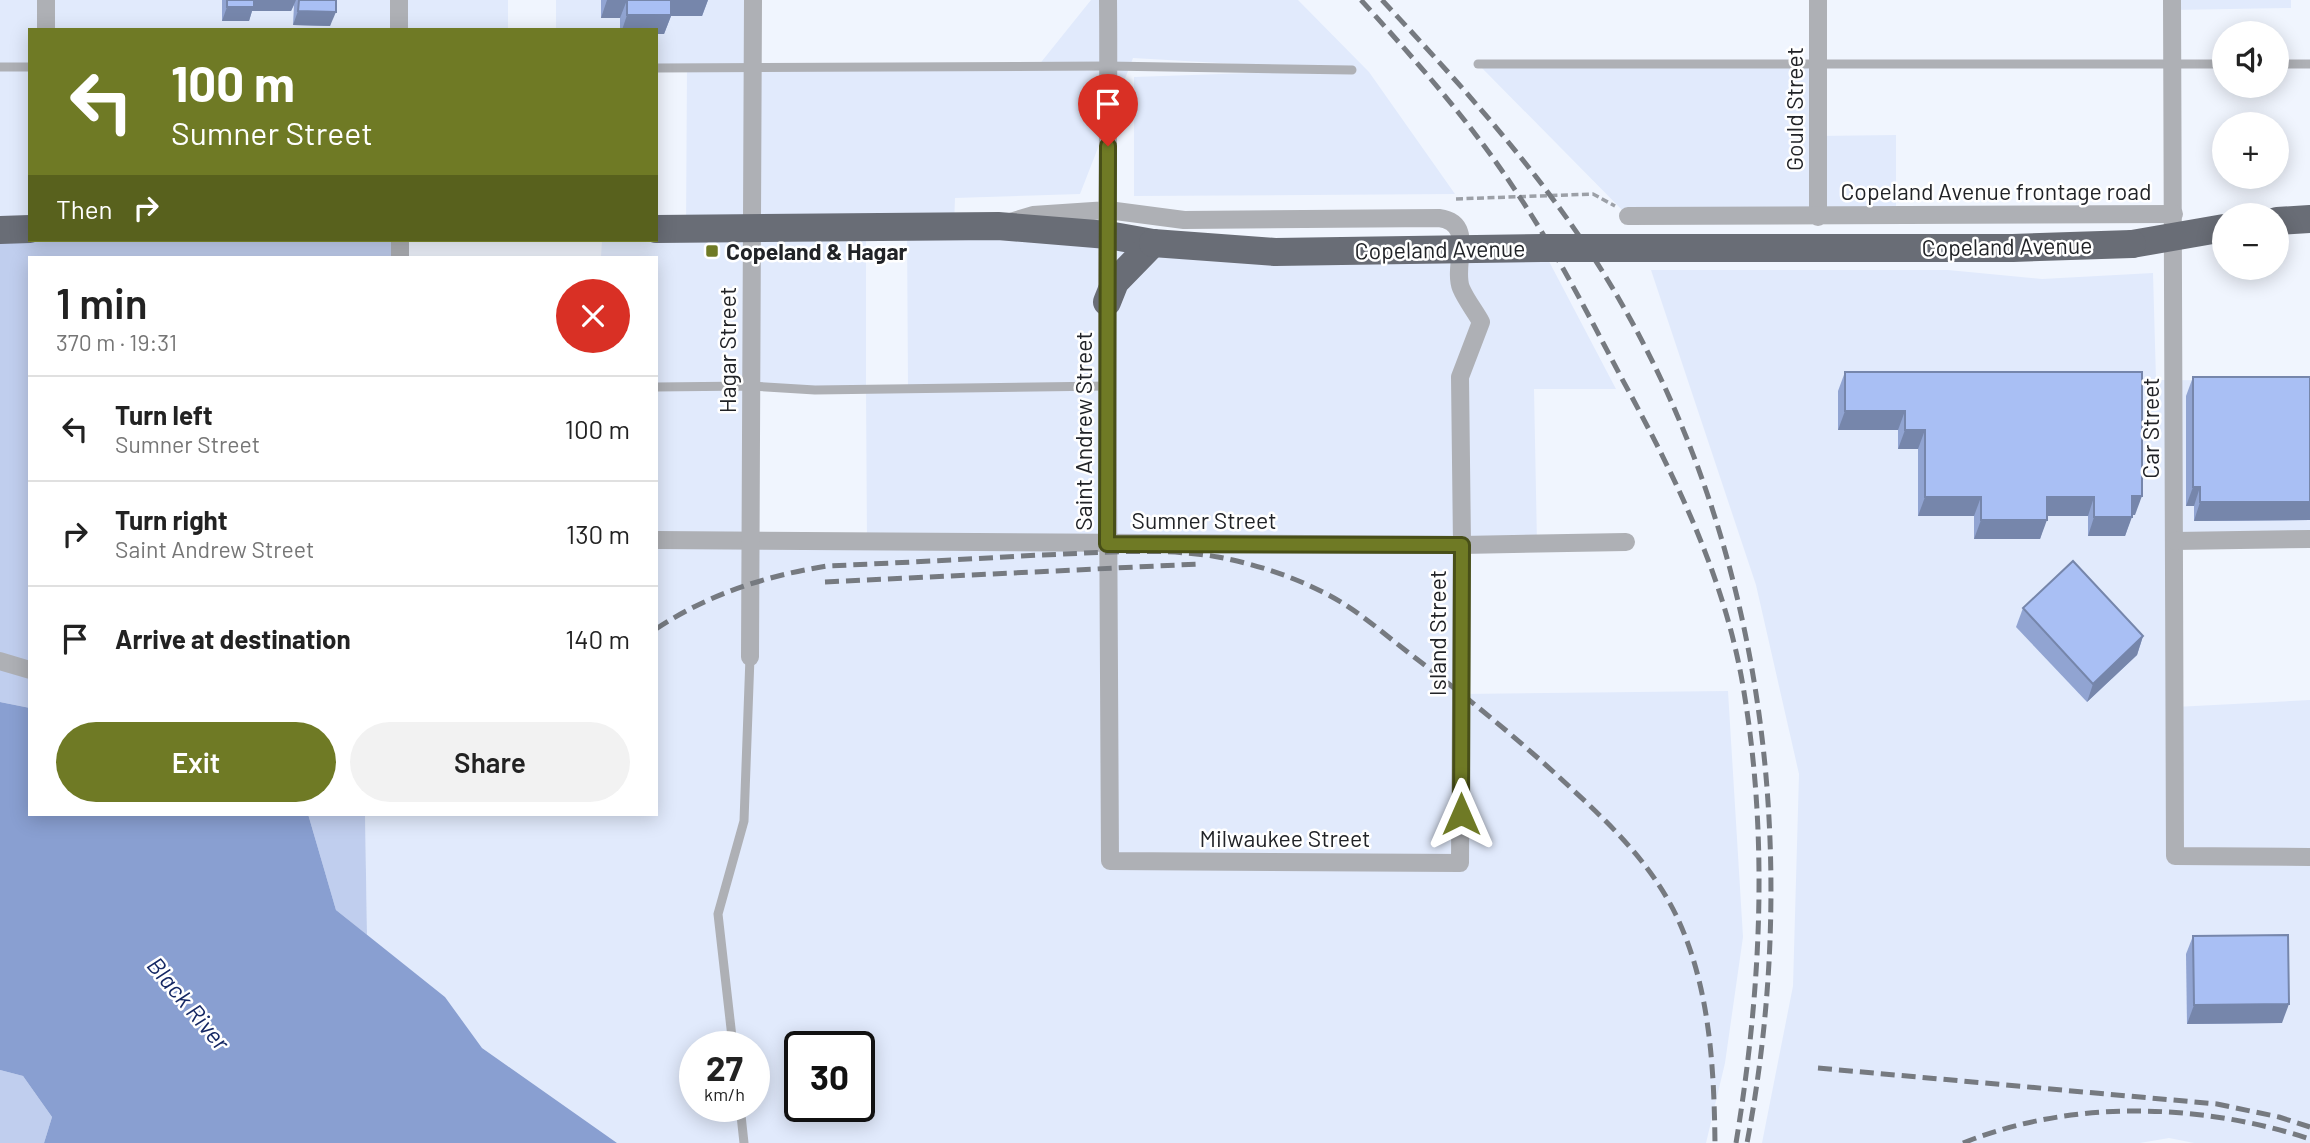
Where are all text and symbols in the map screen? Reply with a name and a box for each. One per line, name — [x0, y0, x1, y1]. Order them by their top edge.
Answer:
map controls — [2212, 21, 2289, 280]
button: sound — [2212, 21, 2289, 98]
street label: Gould Street — [1780, 47, 1808, 171]
text: 100 m — [171, 53, 295, 112]
icon: left — [56, 56, 147, 147]
pin — [1078, 74, 1138, 146]
icon: arrive — [1089, 85, 1127, 123]
button: + — [2212, 112, 2289, 189]
text: Sumner Street — [171, 113, 373, 151]
street label: Copeland Avenue frontage road — [1840, 177, 2152, 205]
icon: right — [127, 189, 165, 227]
text: Then — [56, 193, 113, 224]
button: − — [2212, 203, 2289, 280]
street label: Copeland Avenue — [1921, 231, 2093, 261]
street label: Copeland Avenue — [1354, 234, 1526, 264]
place label: Copeland & Hagar — [726, 237, 908, 265]
marker: Copeland & Hagar — [704, 243, 720, 259]
text: 1 min — [56, 277, 148, 327]
button: close — [556, 279, 630, 353]
street label: Hagar Street — [713, 287, 741, 413]
text: 370 m · 19:31 — [56, 328, 177, 356]
street label: Saint Andrew Street — [1069, 331, 1097, 531]
street label: Car Street — [2136, 377, 2164, 479]
text: Turn left — [115, 399, 213, 430]
icon: left — [56, 410, 94, 448]
text: 100 m — [565, 413, 630, 444]
text: Sumner Street — [115, 430, 260, 458]
text: Turn right — [115, 504, 228, 535]
street label: Sumner Street — [1131, 506, 1277, 534]
icon: right — [56, 515, 94, 553]
text: 130 m — [566, 518, 630, 549]
text: Saint Andrew Street — [115, 535, 314, 563]
street label: Island Street — [1423, 570, 1451, 696]
icon: arrive — [56, 620, 94, 658]
text: Arrive at destination — [115, 623, 351, 654]
text: 140 m — [565, 623, 630, 654]
button: Exit — [56, 722, 336, 802]
button: Share — [350, 722, 630, 802]
position arrow — [1424, 777, 1498, 851]
street label: Milwaukee Street — [1199, 824, 1371, 852]
water label: Black River — [142, 950, 237, 1057]
speed limit sign: 30 — [784, 1031, 875, 1122]
text: 27 — [706, 1046, 743, 1088]
text: km/h — [704, 1083, 745, 1105]

